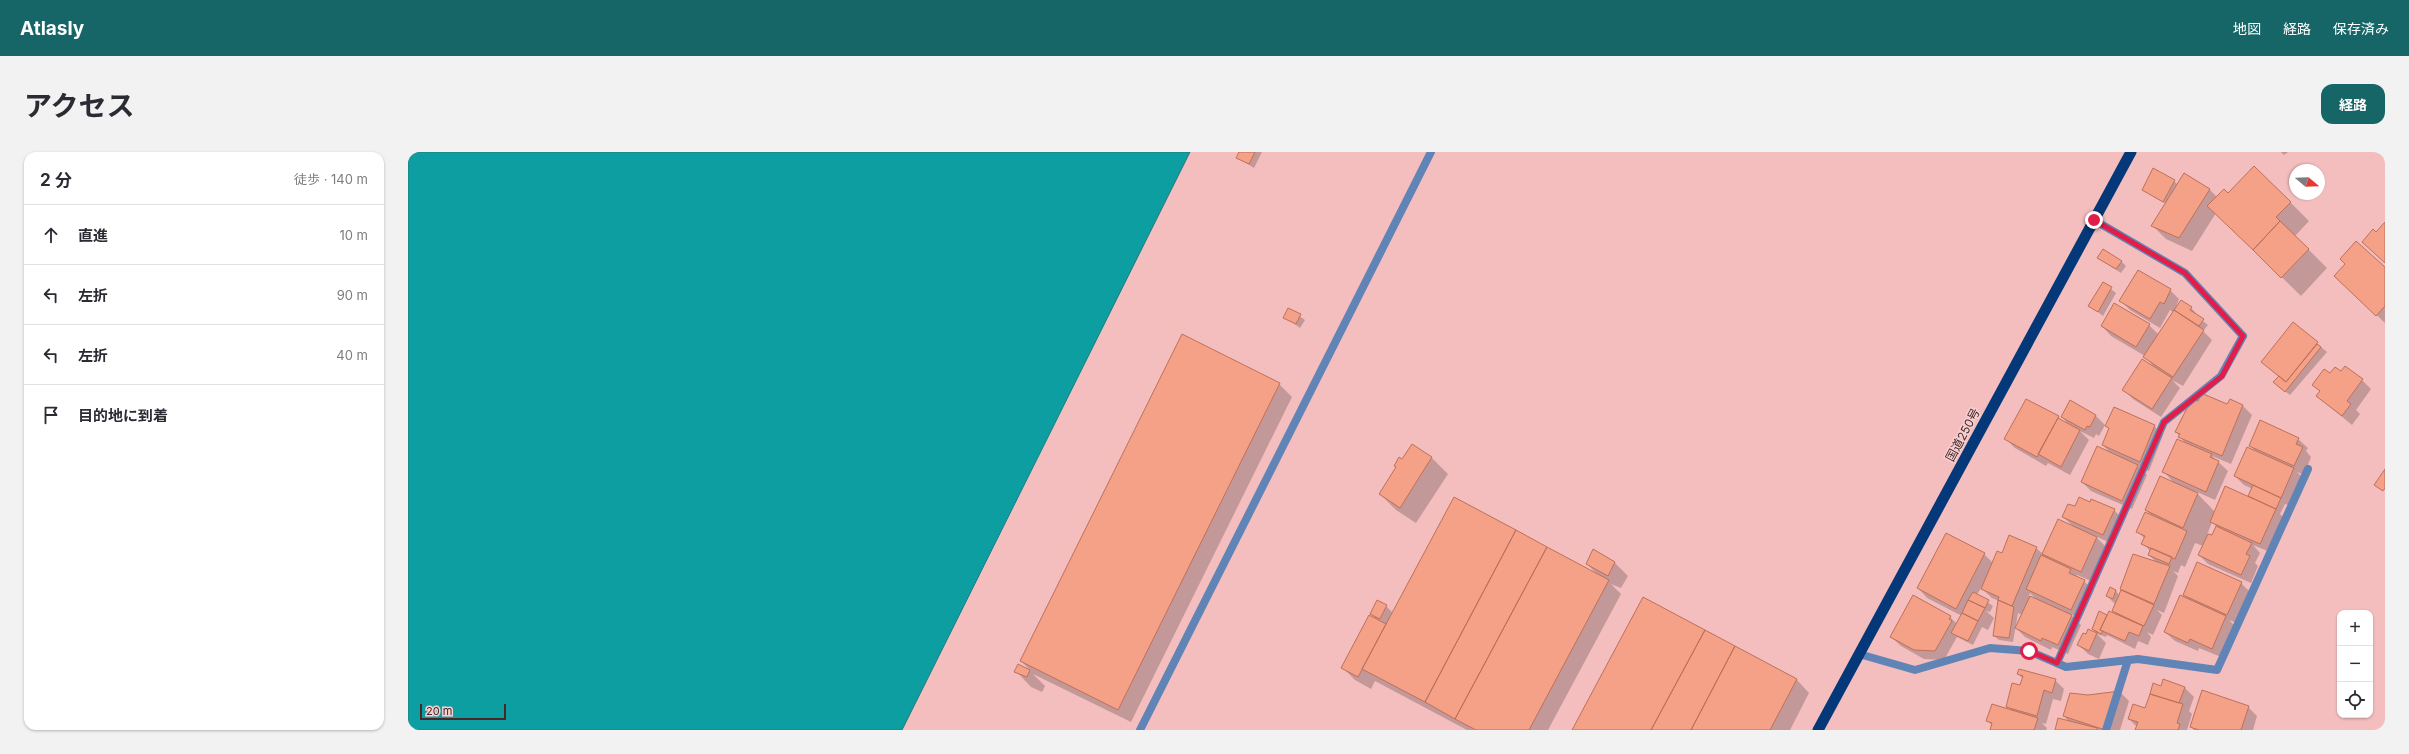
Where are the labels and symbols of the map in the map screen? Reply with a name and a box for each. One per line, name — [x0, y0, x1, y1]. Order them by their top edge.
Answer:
north arrow — [2289, 164, 2325, 200]
route end — [2085, 211, 2103, 229]
street label: 国道250号 — [1942, 406, 1983, 464]
route start — [2020, 642, 2038, 660]
scale bar — [420, 702, 506, 721]

